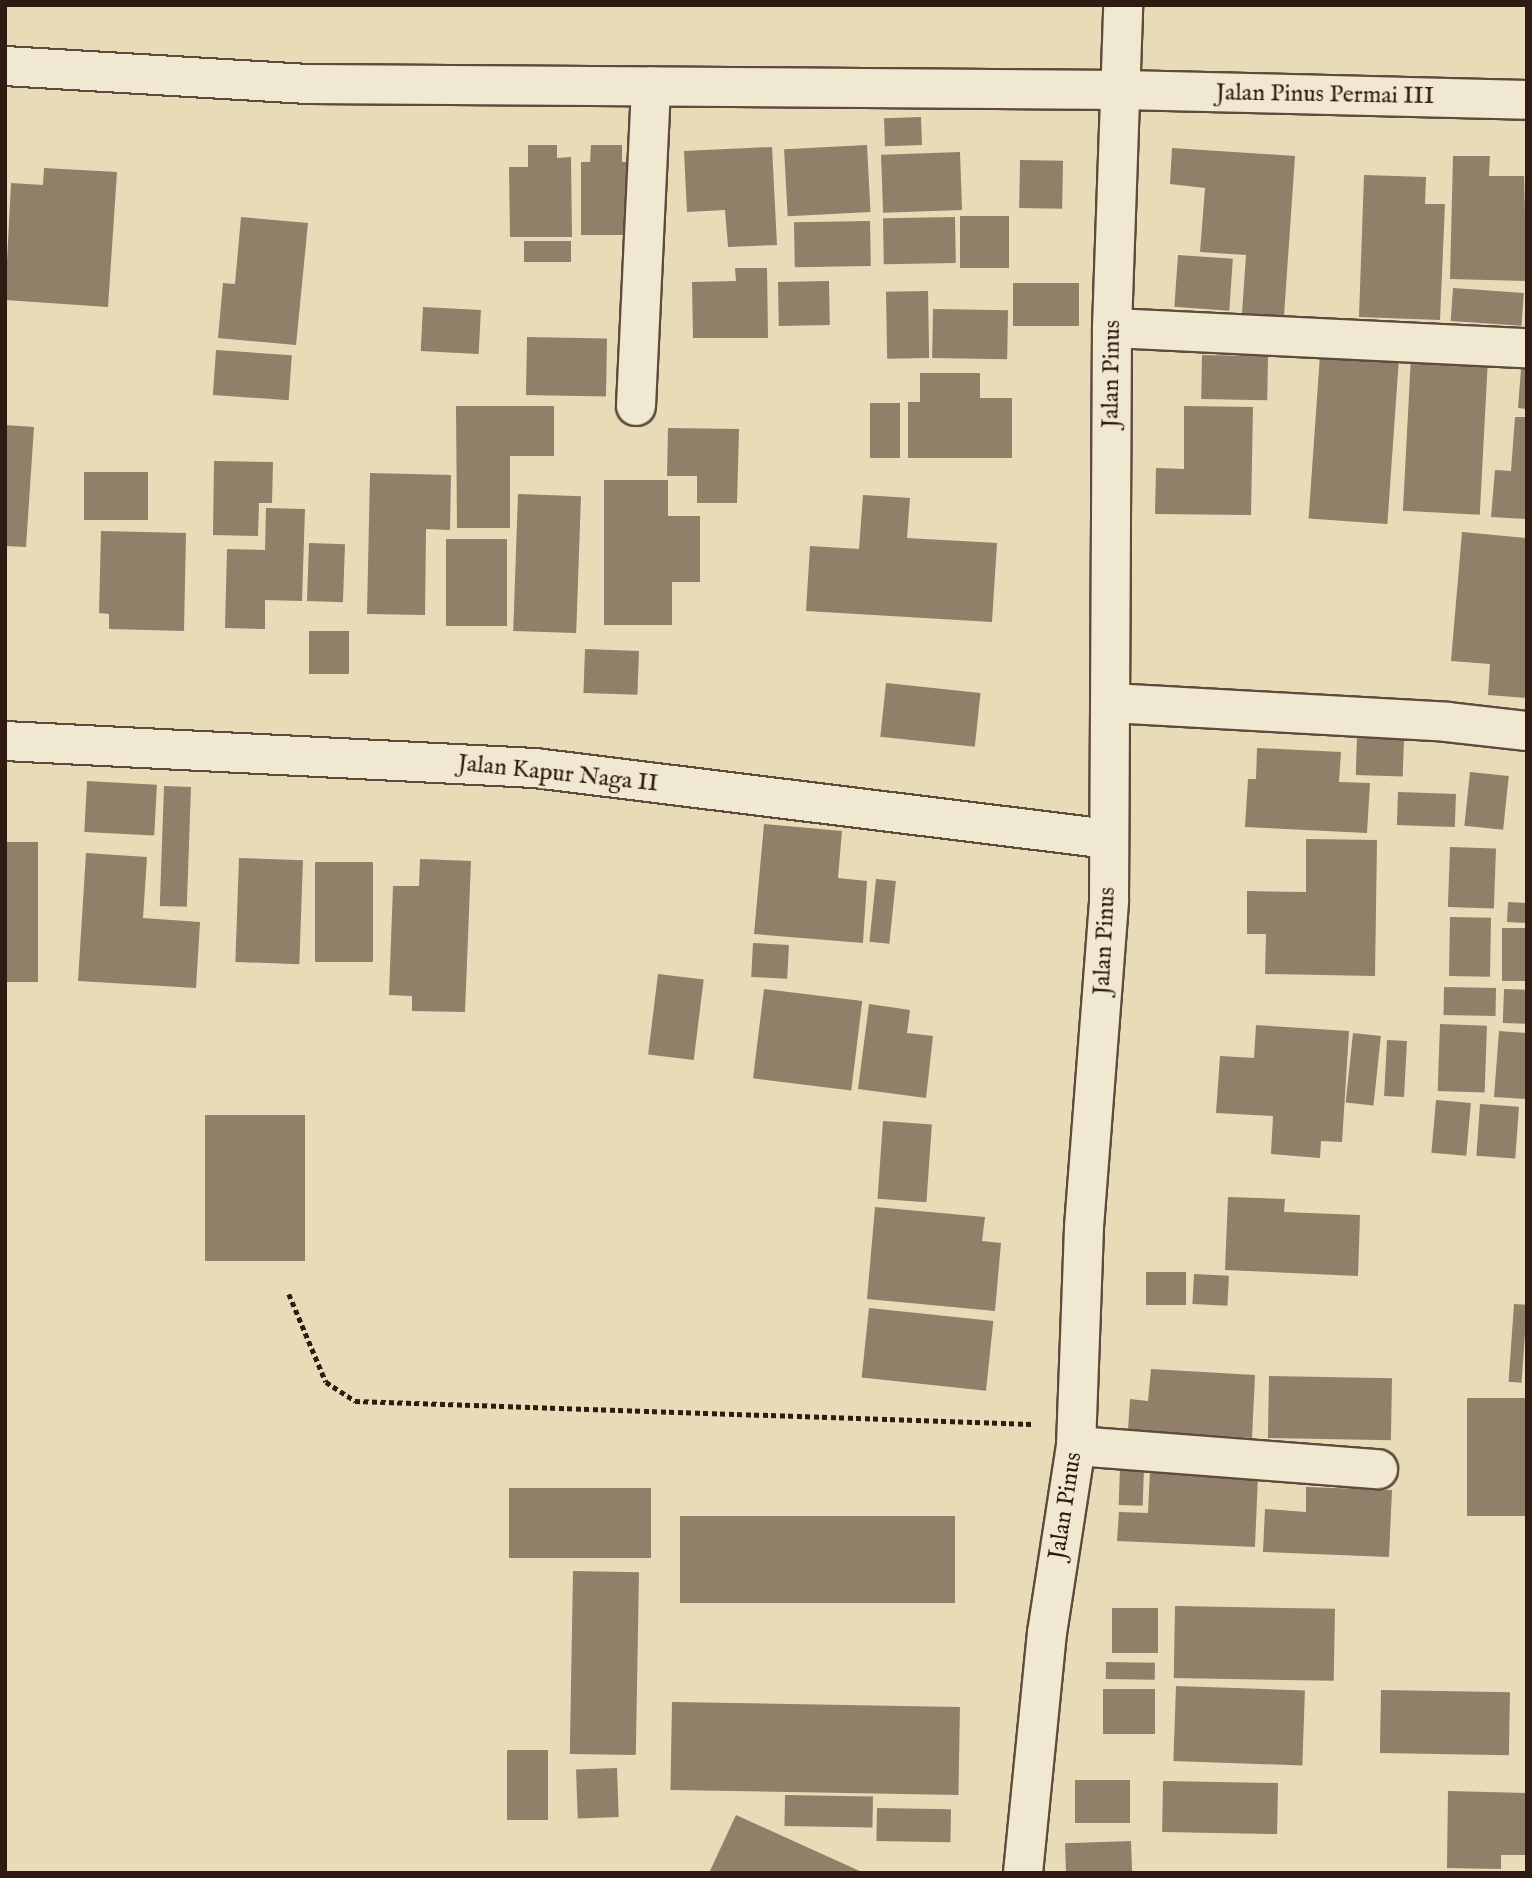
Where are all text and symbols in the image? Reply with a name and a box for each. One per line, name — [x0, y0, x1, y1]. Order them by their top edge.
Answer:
street label: Jalan Pinus Permai III — [1216, 79, 1434, 111]
street label: Jalan Pinus — [1097, 320, 1127, 428]
street label: Jalan Kapur Naga II — [456, 749, 660, 799]
street label: Jalan Pinus — [1088, 886, 1122, 996]
street label: Jalan Pinus — [1043, 1450, 1089, 1562]

